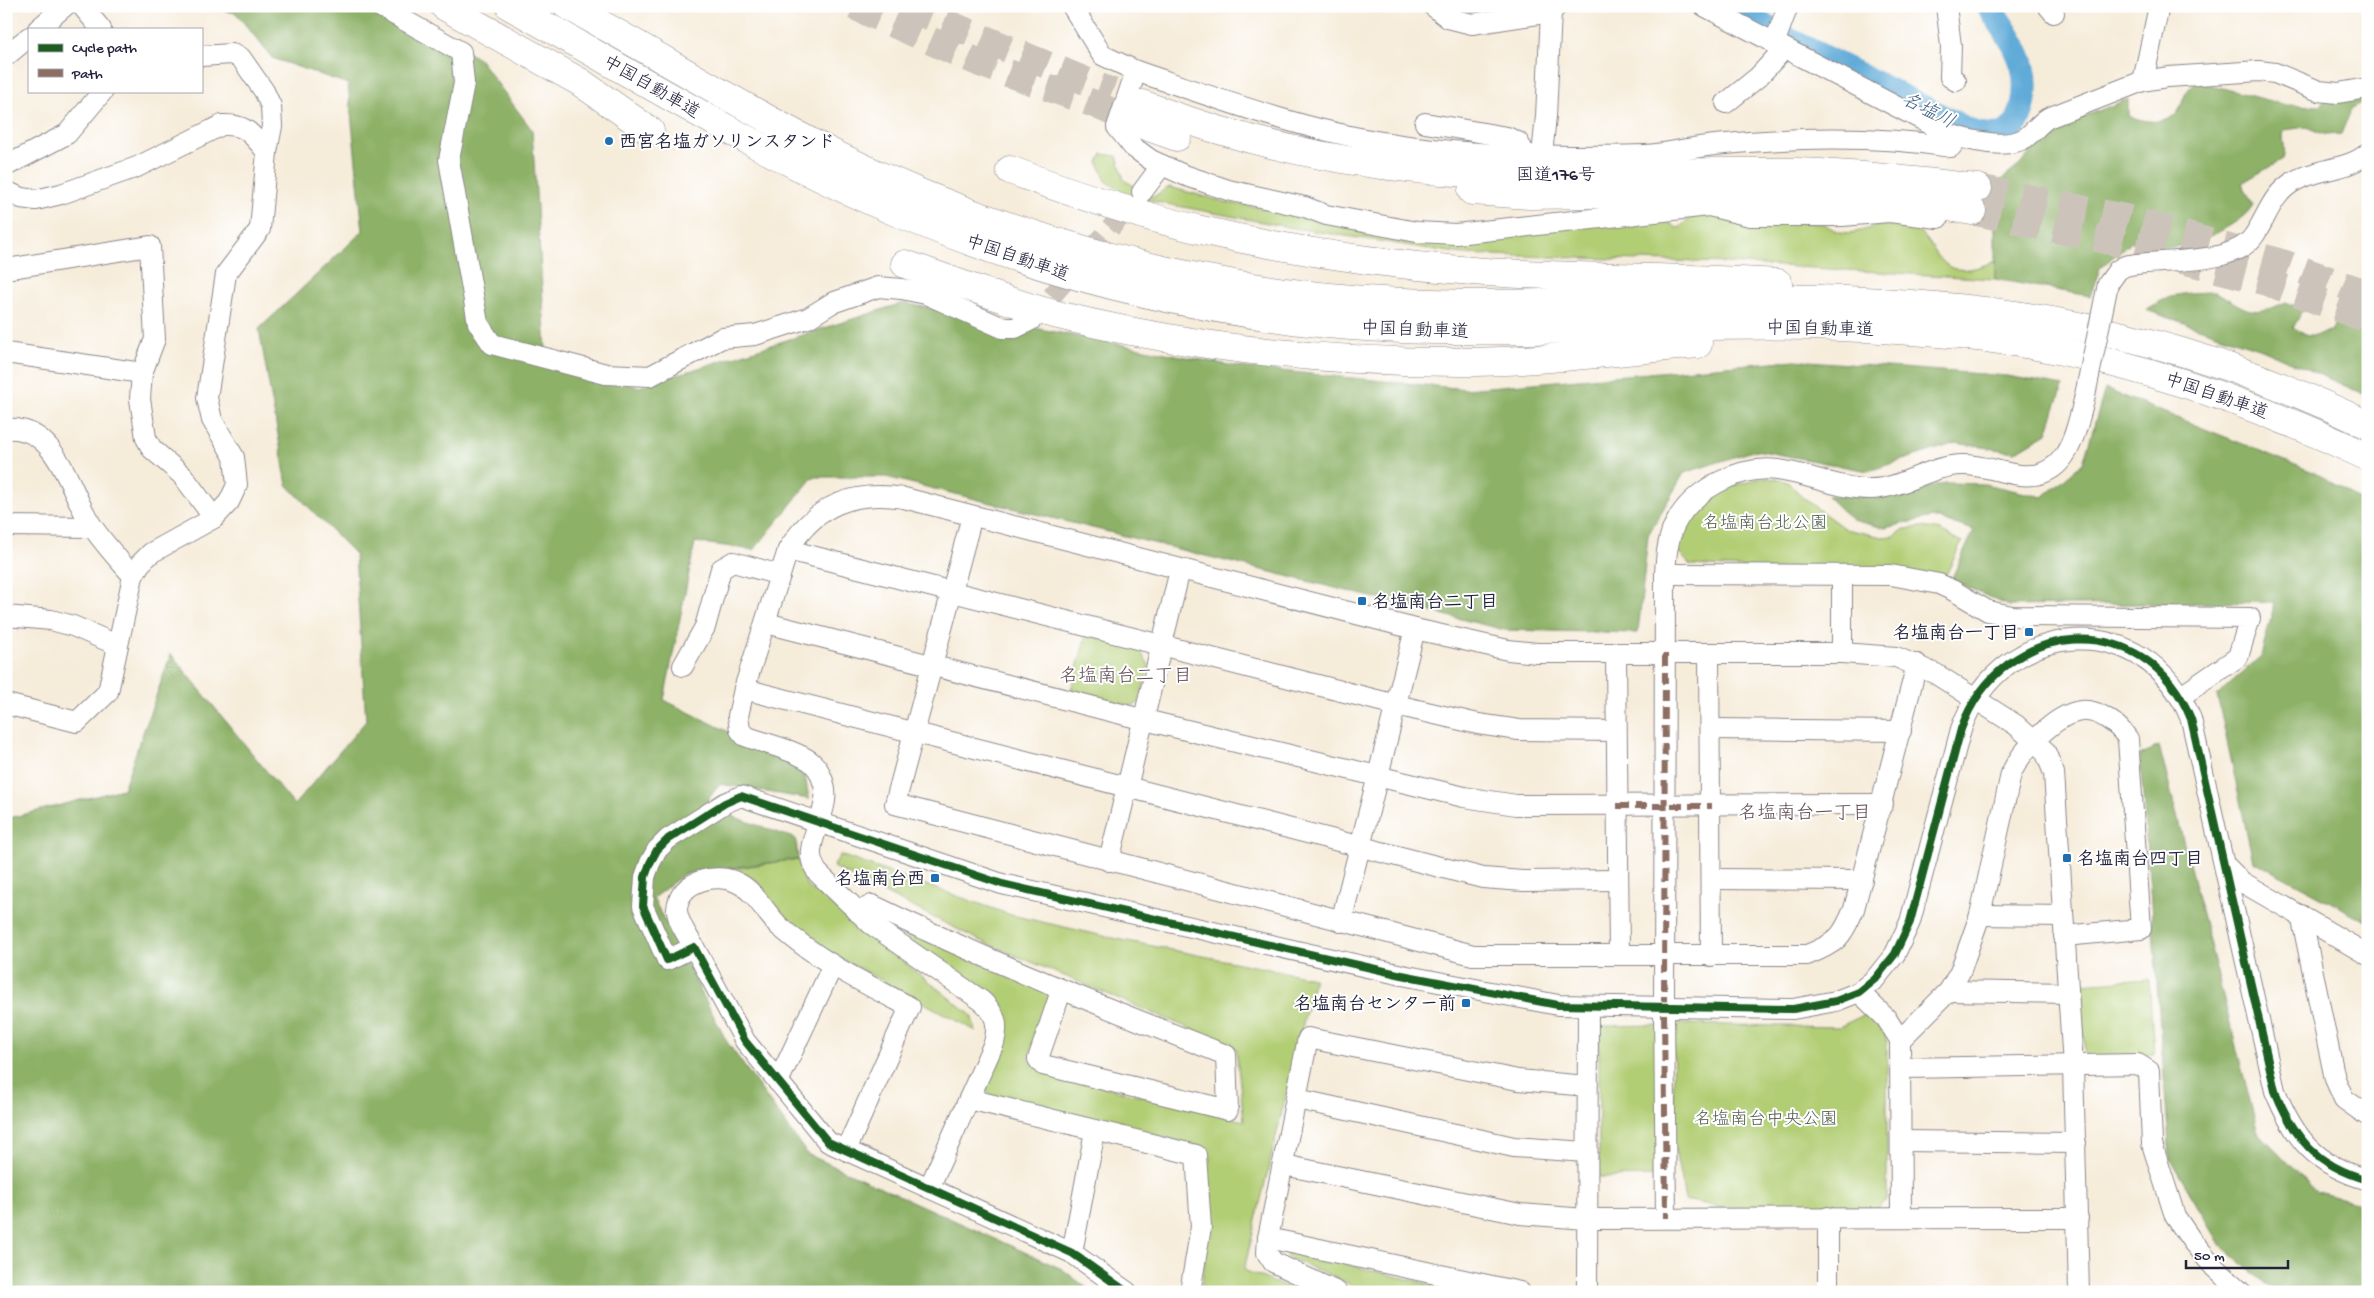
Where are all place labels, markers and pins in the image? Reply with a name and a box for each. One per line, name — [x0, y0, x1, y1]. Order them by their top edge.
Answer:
place label: 西宮名塩ガソリンスタンド — [619, 132, 835, 154]
marker: 西宮名塩ガソリンスタンド — [603, 135, 615, 147]
place label: 名塩南台二丁目 — [1372, 592, 1498, 614]
marker: 名塩南台二丁目 — [1356, 595, 1368, 607]
place label: 名塩南台一丁目 — [1893, 623, 2019, 645]
marker: 名塩南台一丁目 — [2023, 626, 2035, 638]
place label: 名塩南台四丁目 — [2077, 849, 2203, 871]
marker: 名塩南台四丁目 — [2061, 852, 2073, 864]
place label: 名塩南台西 — [835, 869, 925, 891]
marker: 名塩南台西 — [929, 872, 941, 884]
place label: 名塩南台センター前 — [1294, 994, 1456, 1016]
marker: 名塩南台センター前 — [1460, 997, 1472, 1009]

